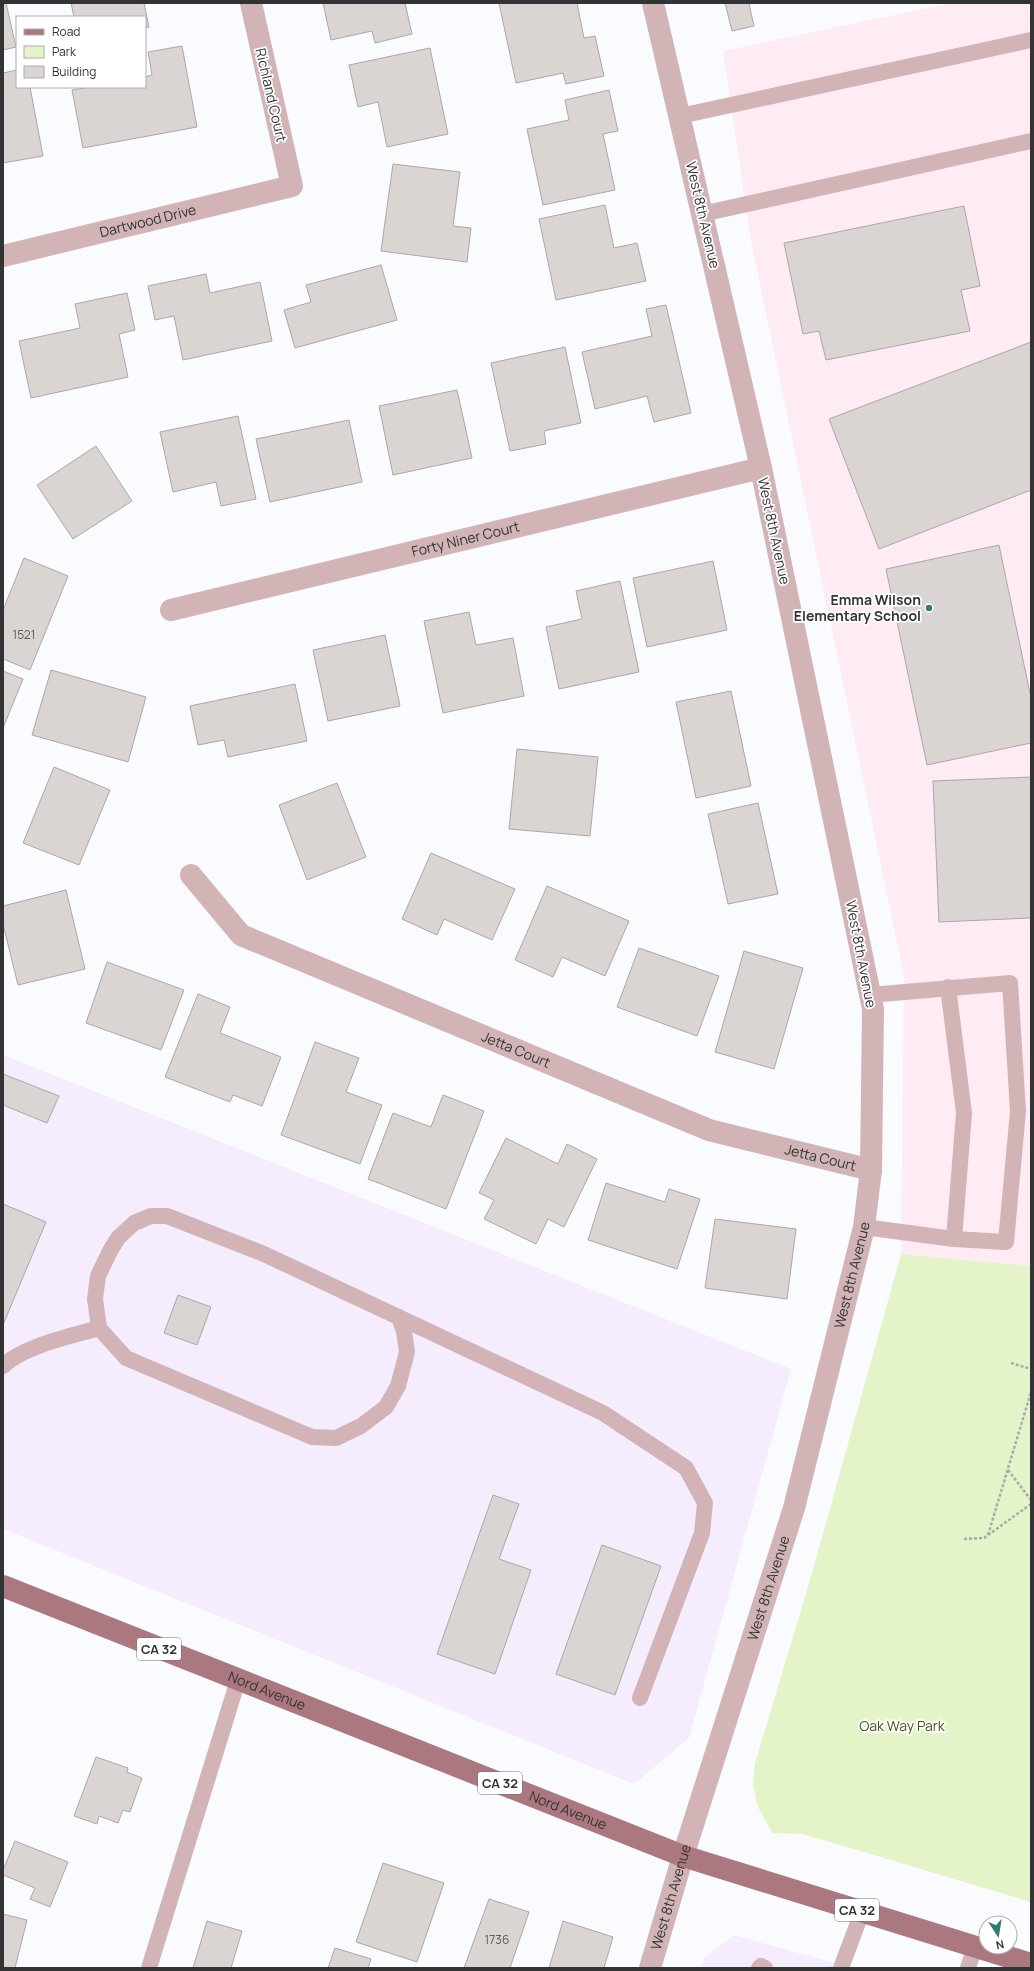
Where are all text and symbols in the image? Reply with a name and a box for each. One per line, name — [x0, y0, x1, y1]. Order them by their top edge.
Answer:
legend — [16, 16, 146, 88]
text: Road — [52, 23, 80, 40]
text: Park — [52, 43, 77, 60]
street label: Richland Court — [251, 46, 292, 144]
text: Building — [52, 63, 96, 80]
street label: West 8th Avenue — [682, 160, 725, 270]
street label: Dartwood Drive — [97, 200, 198, 241]
street label: West 8th Avenue — [754, 476, 795, 586]
street label: Forty Niner Court — [410, 516, 522, 561]
place label: Emma Wilson Elementary School — [794, 590, 921, 625]
marker: Emma Wilson Elementary School — [924, 603, 934, 613]
house number: 1521 — [13, 626, 35, 643]
street label: West 8th Avenue — [842, 899, 881, 1009]
street label: Jetta Court — [479, 1026, 554, 1072]
street label: Jetta Court — [783, 1139, 859, 1175]
street label: West 8th Avenue — [829, 1221, 874, 1330]
street label: West 8th Avenue — [742, 1533, 794, 1643]
road number: CA 32 — [137, 1638, 181, 1660]
street label: Nord Avenue — [226, 1666, 309, 1714]
park label: Oak Way Park — [859, 1716, 946, 1735]
road number: CA 32 — [478, 1772, 522, 1794]
street label: Nord Avenue — [527, 1786, 610, 1834]
street label: West 8th Avenue — [646, 1842, 695, 1952]
road number: CA 32 — [835, 1899, 879, 1921]
north arrow — [978, 1915, 1018, 1955]
house number: 1736 — [485, 1931, 509, 1948]
text: N — [995, 1937, 1006, 1953]

